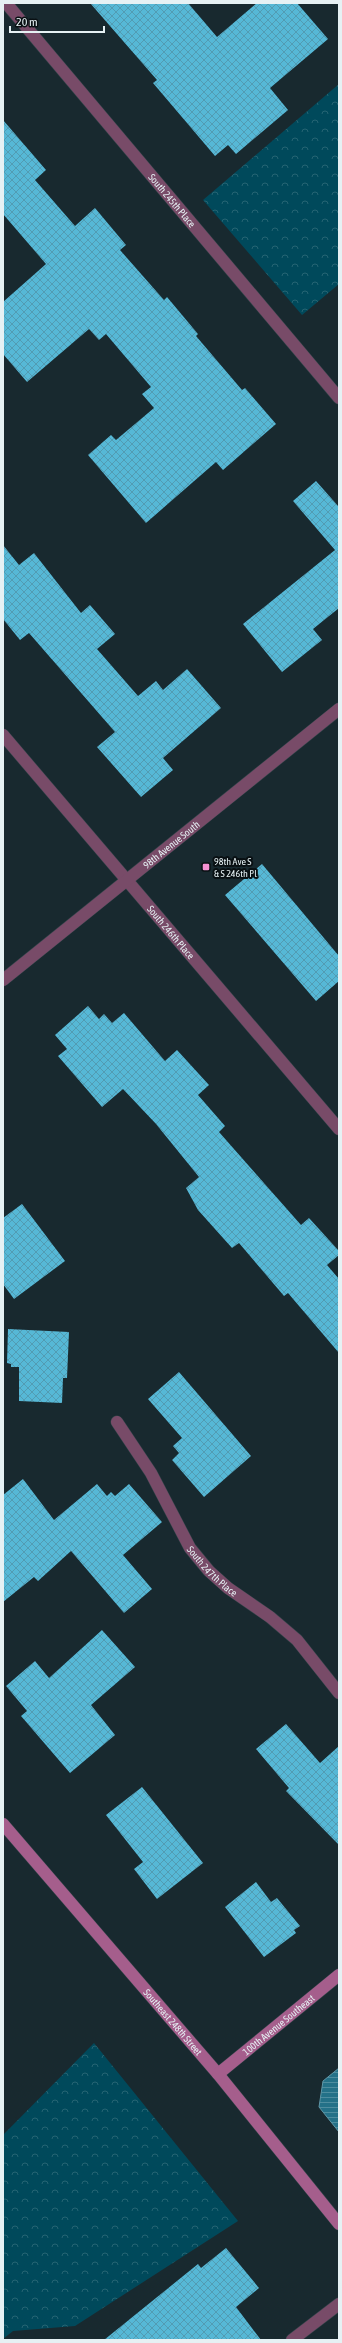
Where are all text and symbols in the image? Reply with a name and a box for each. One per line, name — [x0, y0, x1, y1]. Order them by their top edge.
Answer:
scale bar — [10, 8, 104, 34]
text: 20 m — [16, 15, 38, 29]
street label: South 245th Place — [146, 172, 198, 230]
street label: 98th Avenue South — [141, 819, 202, 871]
place label: 98th Ave S & S 246th Pl — [214, 856, 257, 879]
marker: 98th Ave S & S 246th Pl — [201, 862, 211, 872]
street label: South 246th Place — [145, 903, 197, 962]
street label: South 247th Place — [185, 1544, 240, 1599]
street label: Southeast 248th Street — [141, 1987, 204, 2058]
street label: 100th Avenue Southeast — [241, 1992, 317, 2058]

